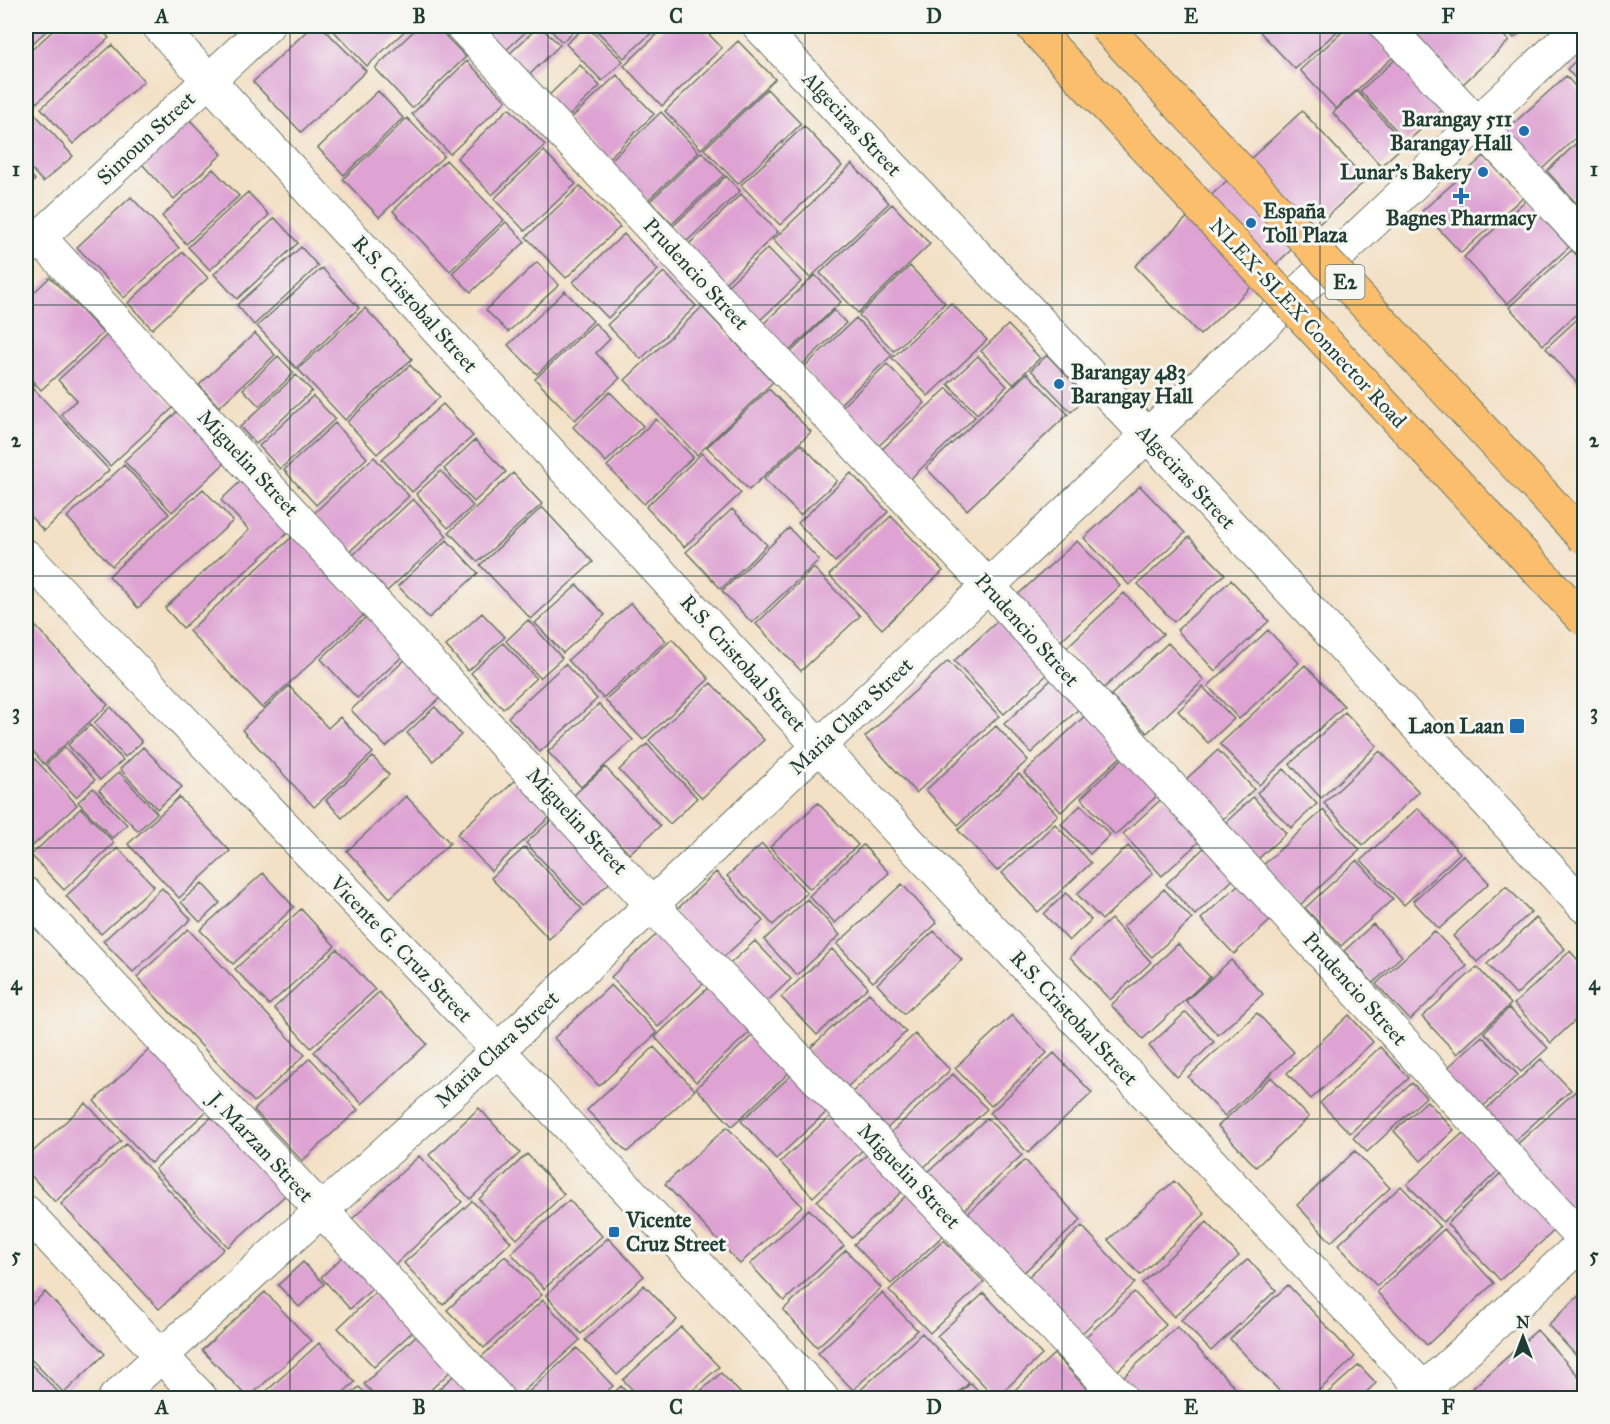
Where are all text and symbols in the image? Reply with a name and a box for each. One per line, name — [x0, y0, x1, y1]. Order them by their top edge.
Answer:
text: A — [153, 4, 169, 28]
text: B — [412, 4, 426, 28]
text: C — [669, 4, 683, 28]
text: D — [926, 4, 942, 28]
text: E — [1184, 4, 1199, 28]
text: F — [1441, 4, 1455, 28]
street label: Algeciras Street — [796, 65, 908, 182]
street label: Simoun Street — [91, 85, 201, 190]
place label: Barangay 511 Barangay Hall — [1390, 106, 1513, 156]
marker: Barangay 511 Barangay Hall — [1517, 124, 1531, 138]
text: 1 — [12, 157, 20, 181]
text: 1 — [1590, 157, 1598, 181]
place label: Lunar's Bakery — [1340, 159, 1472, 185]
marker: Lunar's Bakery — [1476, 165, 1490, 179]
marker: Bagnes Pharmacy — [1454, 189, 1468, 203]
place label: España Toll Plaza — [1262, 198, 1348, 248]
place label: Bagnes Pharmacy — [1386, 205, 1537, 231]
street label: Prudencio Street — [637, 213, 755, 336]
street label: NLEX-SLEX Connector Road — [1204, 213, 1412, 434]
marker: España Toll Plaza — [1244, 216, 1258, 230]
street label: R.S. Cristobal Street — [347, 230, 484, 378]
road number: E2 — [1326, 265, 1364, 299]
place label: Barangay 483 Barangay Hall — [1071, 359, 1194, 409]
marker: Barangay 483 Barangay Hall — [1052, 377, 1066, 391]
street label: Miguelin Street — [192, 404, 305, 522]
street label: Algeciras Street — [1130, 418, 1242, 535]
text: 2 — [11, 428, 22, 452]
text: 2 — [1589, 428, 1600, 452]
street label: Prudencio Street — [969, 568, 1085, 693]
street label: R.S. Cristobal Street — [675, 589, 812, 737]
street label: Maria Clara Street — [784, 652, 919, 780]
text: 3 — [12, 700, 20, 725]
text: 3 — [1590, 700, 1598, 725]
place label: Laon Laan — [1408, 713, 1505, 739]
marker: Laon Laan — [1508, 717, 1526, 735]
street label: Miguelin Street — [521, 762, 634, 880]
street label: Vicente G. Cruz Street — [324, 870, 478, 1028]
street label: Prudencio Street — [1297, 927, 1413, 1052]
street label: R.S. Cristobal Street — [1005, 945, 1144, 1092]
text: 4 — [10, 971, 22, 996]
text: 4 — [1588, 971, 1600, 996]
street label: Maria Clara Street — [430, 985, 565, 1113]
street label: J. Marzan Street — [202, 1085, 319, 1208]
street label: Miguelin Street — [852, 1118, 966, 1235]
place label: Vicente Cruz Street — [625, 1207, 726, 1257]
marker: Vicente Cruz Street — [607, 1225, 621, 1239]
text: 5 — [11, 1243, 21, 1267]
text: 5 — [1589, 1243, 1599, 1267]
north arrow — [1493, 1307, 1553, 1367]
text: N — [1516, 1313, 1530, 1332]
text: A — [153, 1395, 169, 1419]
text: B — [412, 1395, 426, 1419]
text: C — [669, 1395, 683, 1419]
text: D — [926, 1395, 942, 1419]
text: E — [1184, 1395, 1199, 1419]
text: F — [1441, 1395, 1455, 1419]

